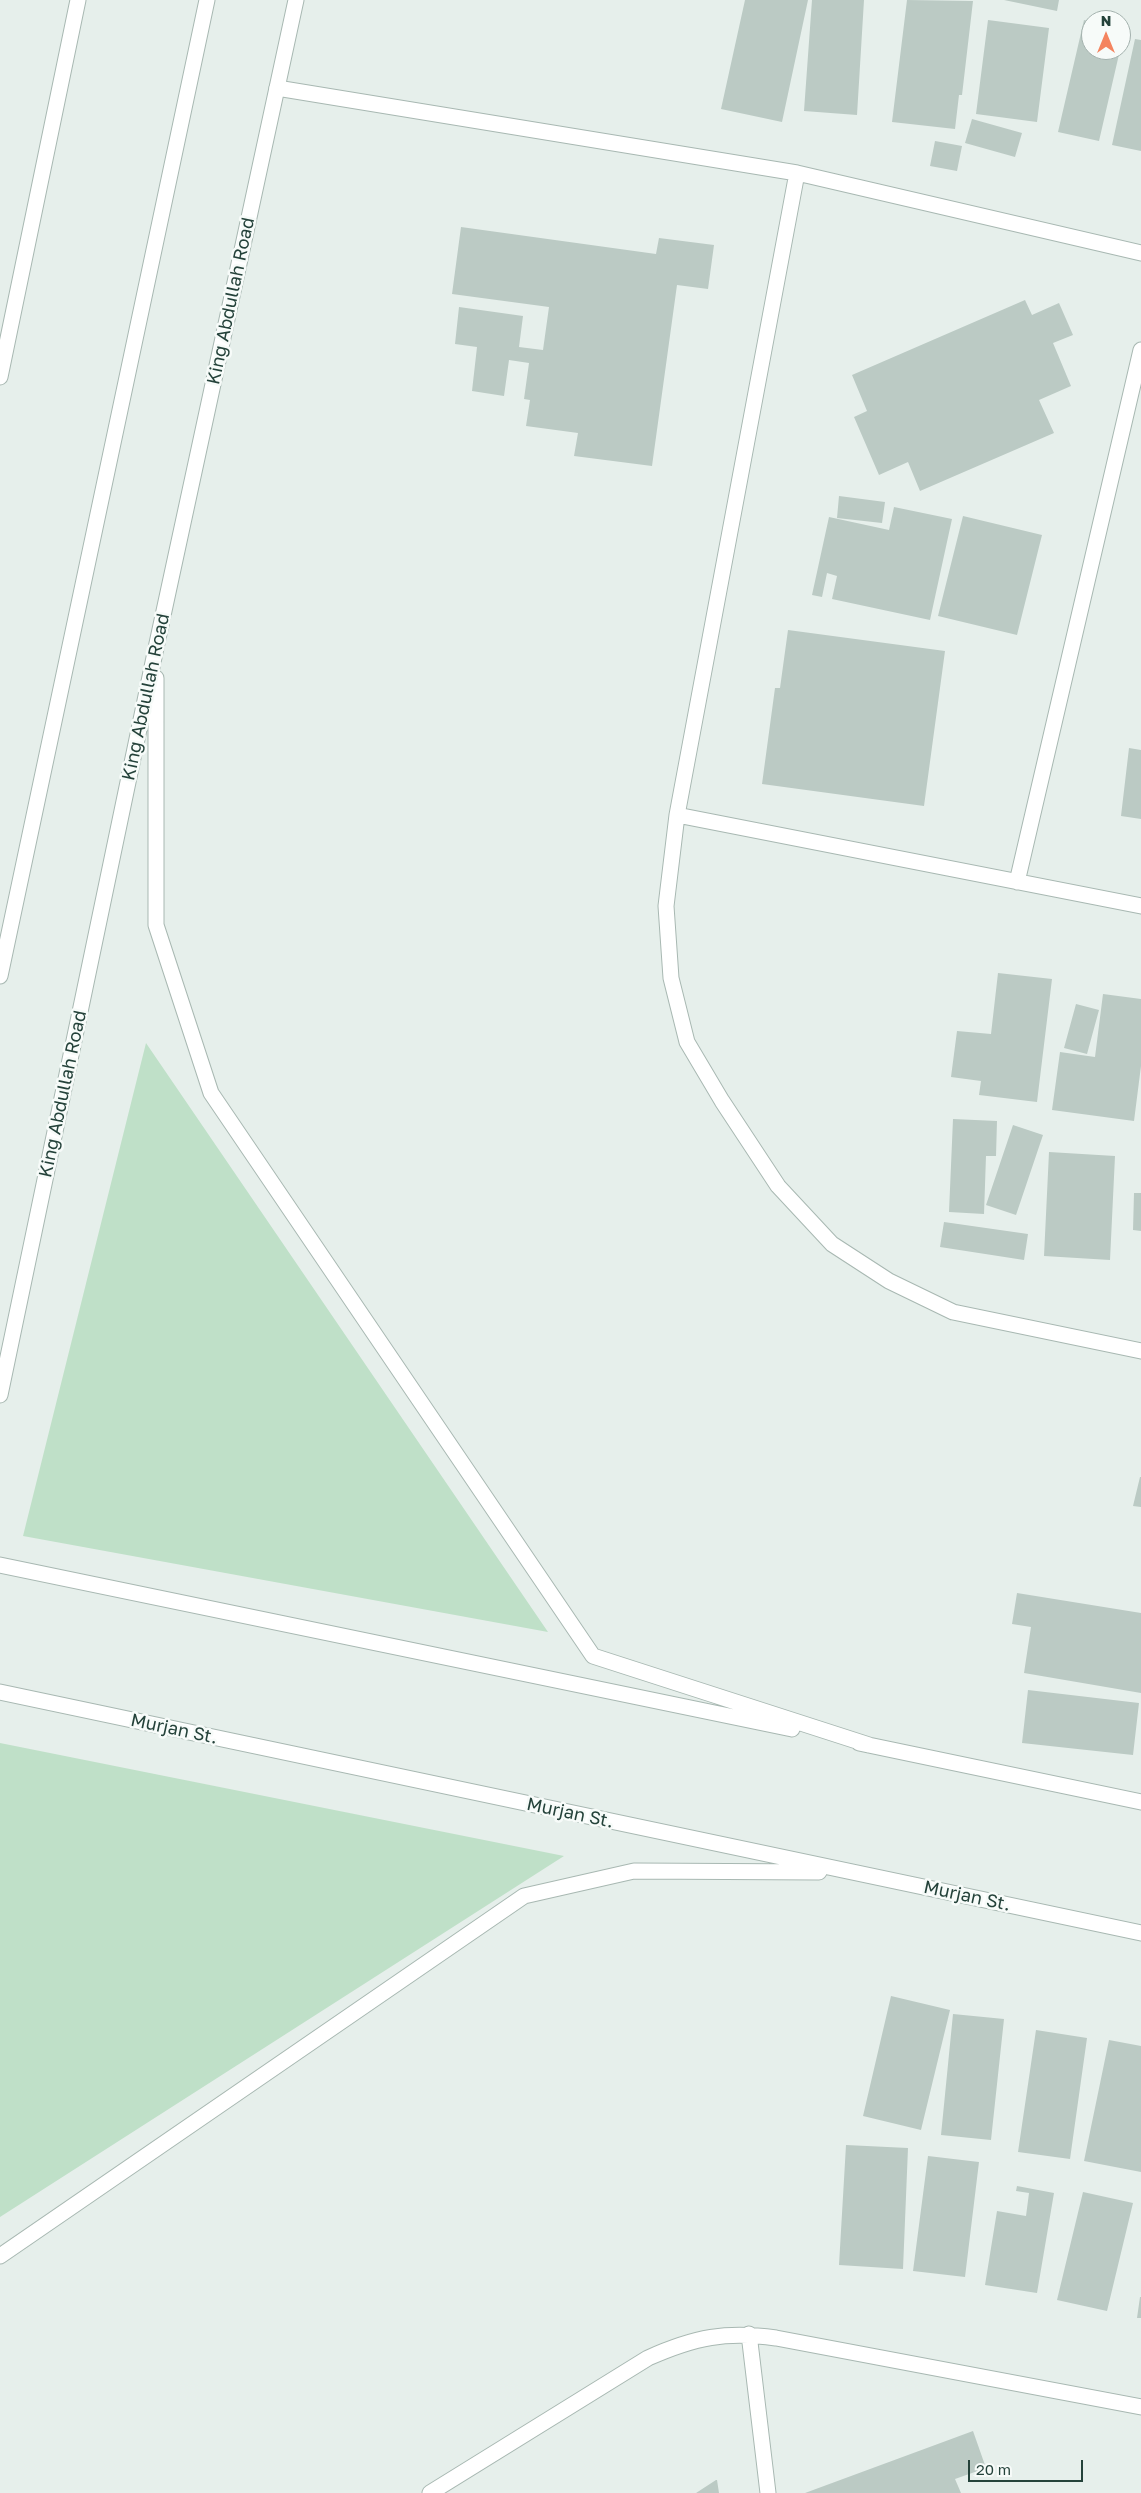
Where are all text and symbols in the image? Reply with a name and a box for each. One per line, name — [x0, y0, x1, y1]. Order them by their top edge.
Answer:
north arrow — [1081, 10, 1131, 60]
text: N — [1101, 12, 1111, 29]
street label: King Abdullah Road — [203, 215, 259, 387]
street label: King Abdullah Road — [118, 611, 174, 783]
street label: King Abdullah Road — [35, 1008, 91, 1180]
street label: Murjan St. — [129, 1709, 219, 1749]
street label: Murjan St. — [525, 1793, 615, 1833]
street label: Murjan St. — [922, 1876, 1012, 1916]
scale bar — [971, 2450, 1086, 2482]
text: 20 m — [976, 2460, 1011, 2478]

